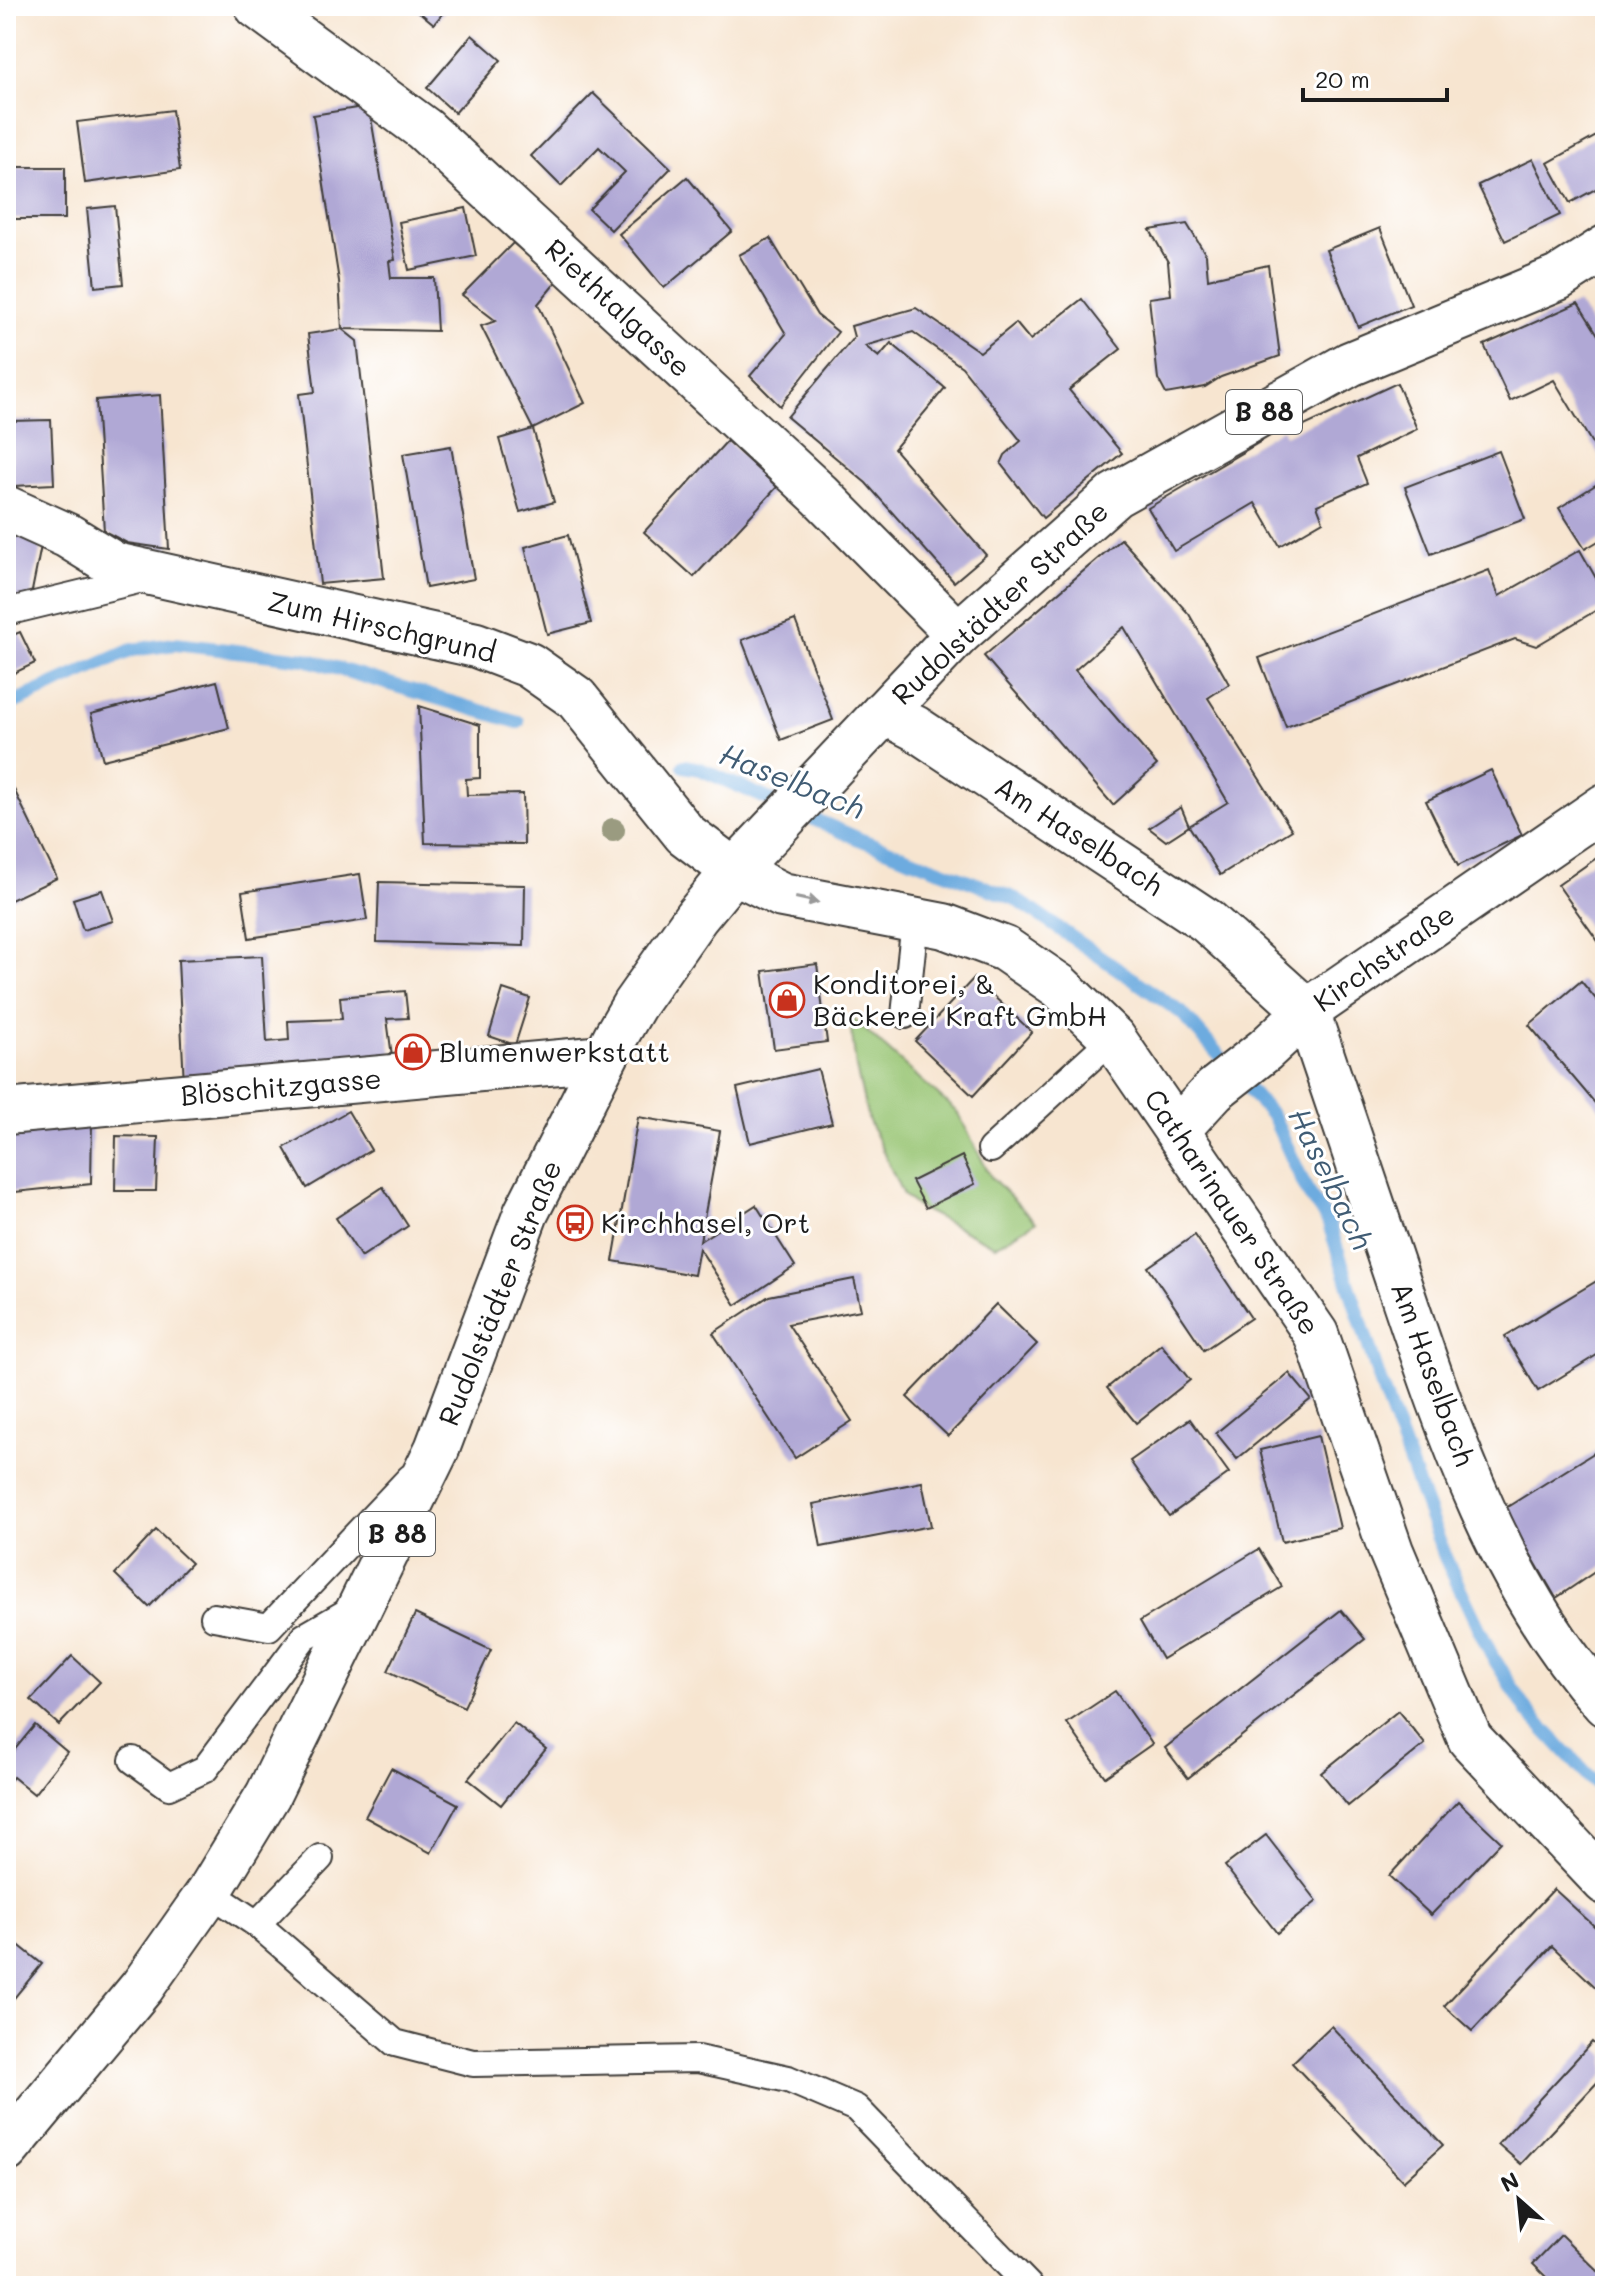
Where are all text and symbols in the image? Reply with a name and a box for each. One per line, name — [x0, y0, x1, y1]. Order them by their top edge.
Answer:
scale bar — [1303, 52, 1447, 102]
text: 20 m — [1315, 63, 1370, 94]
street label: Riethtalgasse — [538, 230, 699, 384]
road number: B 88 — [1226, 390, 1302, 434]
street label: Rudolstädter Straße — [884, 493, 1115, 712]
street label: Zum Hirschgrund — [265, 582, 500, 670]
water label: Haselbach — [714, 733, 871, 827]
street label: Am Haselbach — [989, 767, 1171, 903]
one-way arrow — [794, 894, 819, 907]
street label: Kirchstraße — [1306, 895, 1461, 1019]
place label: Konditorei, & Bäckerei Kraft GmbH — [813, 965, 1107, 1033]
shop icon: Konditorei, & Bäckerei Kraft GmbH — [768, 981, 806, 1019]
shop icon: Blumenwerkstatt — [394, 1033, 432, 1071]
place label: Blumenwerkstatt — [439, 1033, 670, 1069]
street label: Blöschitzgasse — [179, 1059, 383, 1113]
street label: Catharinauer Straße — [1137, 1082, 1329, 1341]
water label: Haselbach — [1280, 1101, 1383, 1256]
street label: Rudolstädter Straße — [429, 1155, 569, 1431]
bus stop icon: Kirchhasel, Ort — [556, 1204, 594, 1242]
place label: Kirchhasel, Ort — [601, 1204, 810, 1240]
street label: Am Haselbach — [1384, 1277, 1484, 1471]
road number: B 88 — [359, 1512, 435, 1556]
north arrow — [1479, 2160, 1559, 2240]
text: N — [1496, 2165, 1524, 2198]

